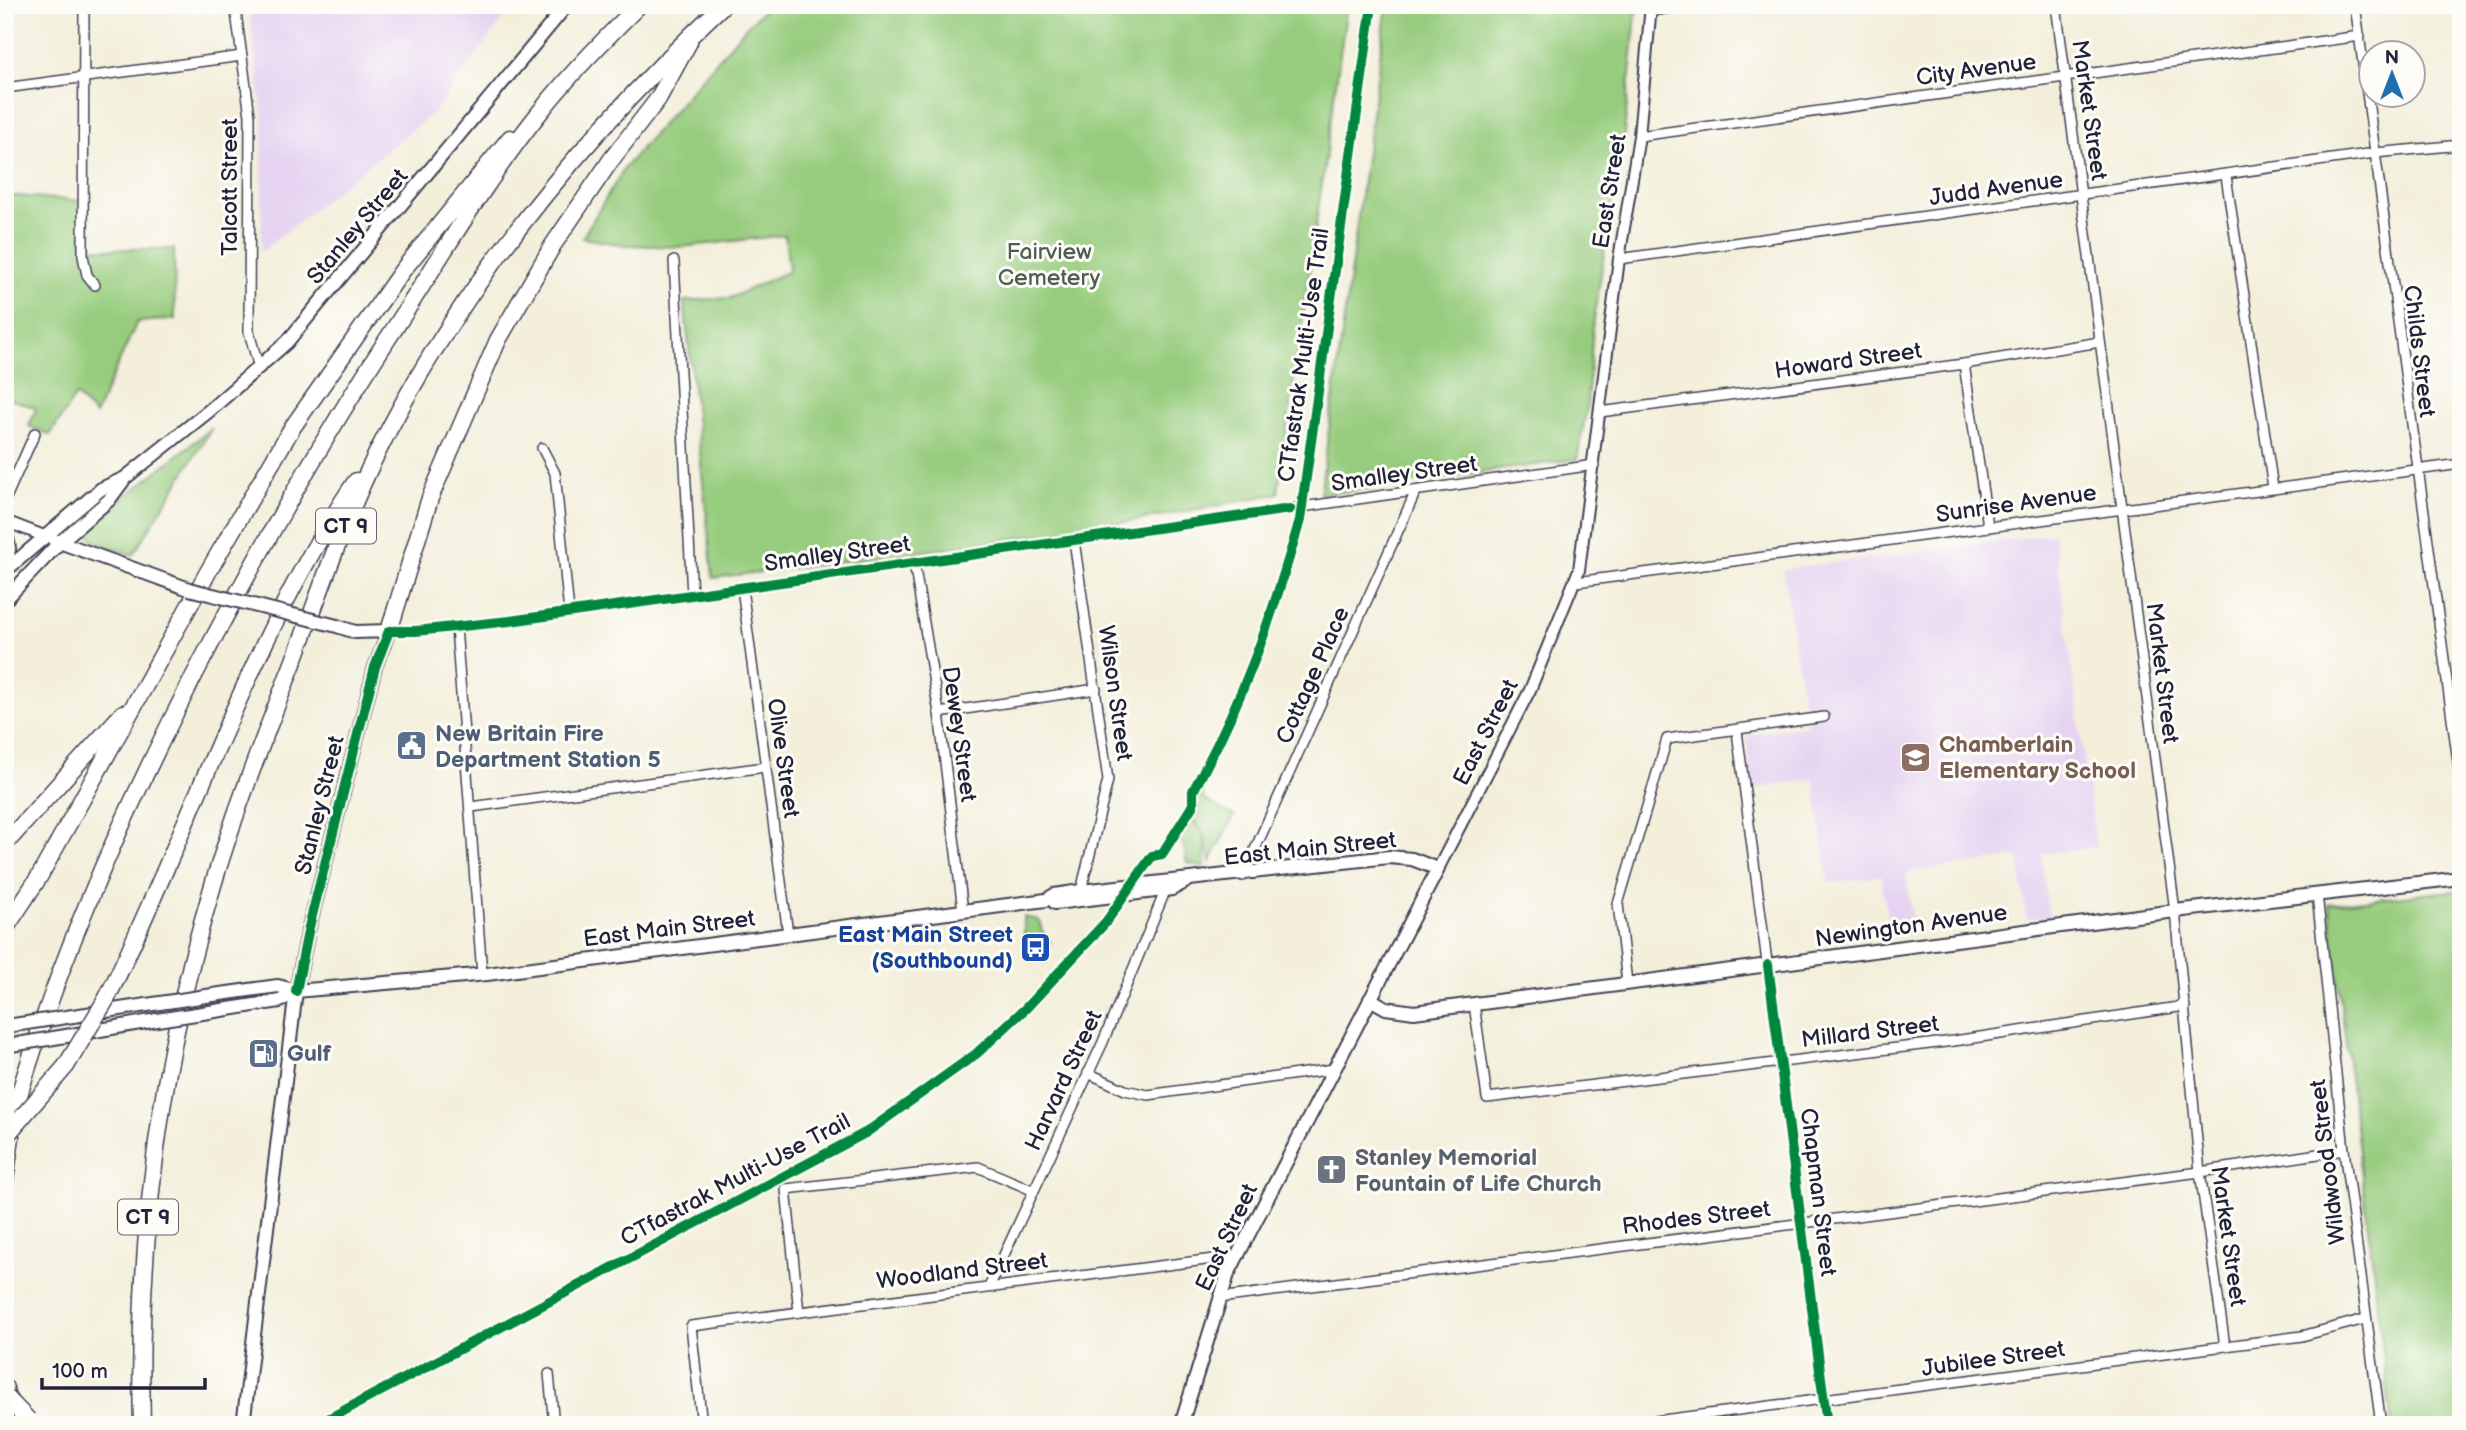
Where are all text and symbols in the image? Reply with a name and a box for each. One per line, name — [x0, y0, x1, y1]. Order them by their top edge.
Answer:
street label: Market Street — [2065, 38, 2113, 182]
north arrow — [2358, 38, 2428, 108]
text: N — [2385, 47, 2399, 70]
street label: City Avenue — [1914, 48, 2038, 92]
street label: Talcott Street — [216, 118, 244, 256]
street label: East Street — [1587, 132, 1633, 250]
street label: Stanley Street — [301, 163, 414, 290]
street label: Judd Avenue — [1928, 166, 2065, 212]
street label: CTfastrak Multi-Use Trail — [1272, 226, 1336, 484]
park label: Fairview Cemetery — [998, 238, 1101, 292]
street label: Childs Street — [2397, 283, 2441, 419]
street label: Howard Street — [1773, 337, 1923, 385]
street label: Smalley Street — [1329, 450, 1479, 498]
street label: Sunrise Avenue — [1934, 479, 2098, 529]
road number: CT 9 — [316, 508, 376, 544]
street label: Smalley Street — [762, 530, 912, 578]
street label: Market Street — [2139, 601, 2185, 745]
street label: Cottage Place — [1270, 603, 1356, 748]
street label: Wilson Street — [1092, 623, 1138, 763]
street label: Dewey Street — [936, 665, 982, 804]
street label: East Street — [1447, 675, 1525, 790]
street label: Olive Street — [761, 696, 805, 820]
place label: New Britain Fire Department Station 5 — [435, 720, 661, 774]
public building icon: New Britain Fire Department Station 5 — [395, 729, 429, 763]
place label: Chamberlain Elementary School — [1939, 731, 2136, 785]
street label: Stanley Street — [289, 733, 351, 878]
school or university icon: Chamberlain Elementary School — [1899, 740, 1933, 774]
street label: East Main Street — [1223, 826, 1398, 872]
street label: Newington Avenue — [1813, 899, 2009, 953]
street label: East Main Street — [582, 905, 757, 953]
place label: East Main Street (Southbound) — [838, 921, 1013, 975]
bus stop icon: East Main Street (Southbound) — [1019, 930, 1053, 964]
street label: Harvard Street — [1019, 1006, 1109, 1155]
street label: Millard Street — [1800, 1010, 1940, 1054]
fuel station icon: Gulf — [247, 1036, 281, 1070]
place label: Gulf — [287, 1040, 332, 1068]
street label: Wildwood Street — [2304, 1078, 2352, 1246]
street label: Chapman Street — [1794, 1106, 1842, 1278]
street label: CTfastrak Multi-Use Trail — [616, 1107, 855, 1252]
place label: Stanley Memorial Fountain of Life Church — [1355, 1144, 1602, 1198]
church icon: Stanley Memorial Fountain of Life Church — [1315, 1153, 1349, 1187]
street label: Market Street — [2204, 1164, 2252, 1308]
street label: East Street — [1190, 1179, 1264, 1296]
street label: Rhodes Street — [1620, 1195, 1772, 1241]
road number: CT 9 — [118, 1200, 178, 1234]
street label: Woodland Street — [875, 1247, 1049, 1295]
street label: Jubilee Street — [1920, 1335, 2067, 1383]
scale bar — [42, 1346, 205, 1390]
text: 100 m — [52, 1359, 108, 1384]

